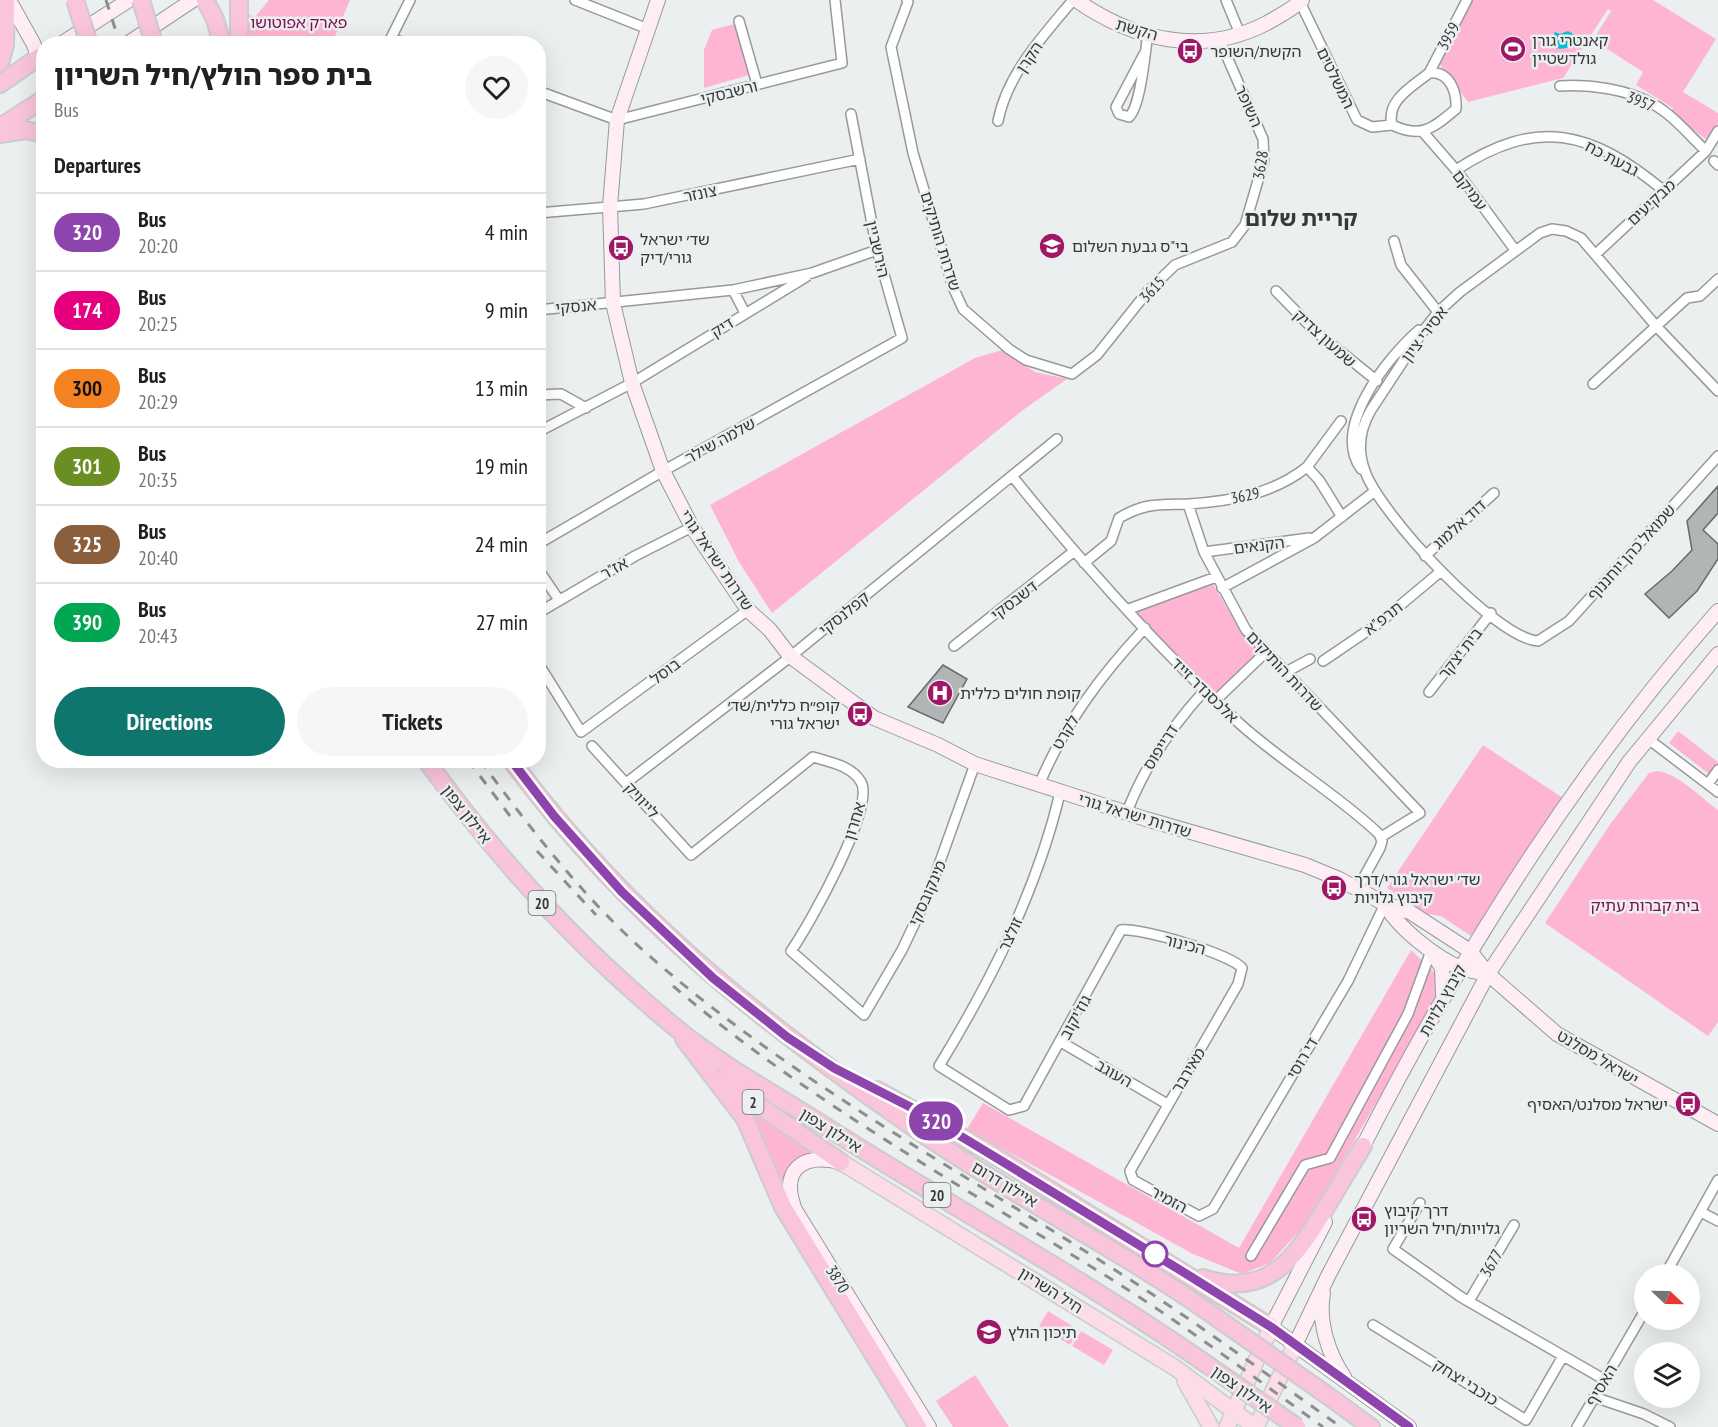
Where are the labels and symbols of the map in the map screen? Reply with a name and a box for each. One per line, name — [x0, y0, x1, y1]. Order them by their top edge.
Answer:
park label: פארק אפוטושו — [251, 12, 347, 32]
street label: הקשת — [1114, 13, 1160, 45]
street label: 3959 — [1432, 19, 1464, 53]
place label: קאנטרי גורן גולדשטיין — [1532, 30, 1609, 68]
sports icon: קאנטרי גורן גולדשטיין — [1498, 34, 1528, 64]
bus stop icon: הקשת/השופר — [1175, 36, 1205, 66]
street label: הקרן — [1011, 37, 1047, 77]
place label: הקשת/השופר — [1210, 41, 1302, 61]
street label: המשלטים — [1313, 44, 1359, 112]
street label: ורשבסקי — [698, 75, 760, 109]
street label: השופר — [1231, 82, 1267, 130]
street label: 3957 — [1624, 86, 1658, 116]
street label: גבעת כח — [1582, 136, 1642, 180]
street label: 3628 — [1248, 149, 1272, 181]
street label: עמיקם — [1448, 166, 1492, 214]
street label: מבקיעים — [1623, 175, 1679, 229]
street label: צונזר — [682, 180, 719, 206]
street label: שדרות הותיקים — [916, 189, 966, 293]
district label: קריית שלום — [1244, 204, 1358, 232]
street label: הירשביין — [862, 219, 894, 279]
place label: שד׳ ישראל גורי/דיק — [640, 229, 710, 267]
school or university icon: בי"ס גבעת השלום — [1037, 231, 1067, 261]
bus stop icon: שד׳ ישראל גורי/דיק — [606, 233, 636, 263]
place label: בי"ס גבעת השלום — [1072, 236, 1189, 256]
street label: 3615 — [1135, 272, 1169, 306]
street label: אנסקי — [555, 294, 597, 318]
street label: אסירי ציון — [1397, 302, 1451, 366]
street label: שמעון צדיק — [1290, 305, 1360, 371]
street label: דיק — [707, 312, 738, 342]
street label: שלמה שילר — [681, 413, 759, 467]
street label: 3629 — [1229, 482, 1261, 508]
street label: דוד אלמוג — [1428, 495, 1490, 553]
street label: שמואל כהן יוחננוף — [1583, 500, 1679, 604]
street label: שדרות ישראל גורי — [676, 506, 758, 614]
street label: הקנאים — [1232, 532, 1286, 558]
street label: אז"ר — [597, 552, 631, 584]
street label: דשבסקי — [987, 576, 1042, 624]
street label: קפלנסקי — [815, 587, 873, 639]
street label: תרפ"א — [1360, 597, 1406, 639]
street label: בית יצקר — [1434, 623, 1486, 683]
street label: שדרות הותיקים — [1243, 627, 1327, 715]
street label: בוסל — [646, 653, 684, 689]
street label: אלכסנדר זייד — [1167, 653, 1243, 727]
hospital icon: קופת חולים כללית — [925, 678, 955, 708]
place label: קופת חולים כללית — [960, 683, 1081, 703]
place label: קופ״ח כללית/שד׳ ישראל גורי — [728, 695, 840, 733]
bus stop icon: קופ״ח כללית/שד׳ ישראל גורי — [845, 699, 875, 729]
street label: לקרט — [1047, 711, 1083, 753]
street label: דרייפוס — [1138, 720, 1182, 773]
street label: לייוויק — [620, 778, 664, 822]
street label: איילון צפון — [438, 781, 496, 847]
street label: שדרות ישראל גורי — [1076, 788, 1194, 842]
street label: אחרון — [839, 799, 869, 843]
street label: מינקובסקי — [904, 857, 950, 929]
place label: שד׳ ישראל גורי/דרך קיבוץ גלויות — [1354, 869, 1481, 907]
bus stop icon: שד׳ ישראל גורי/דרך קיבוץ גלויות — [1319, 873, 1349, 903]
road number: 20 — [528, 891, 556, 915]
park label: בית קברות עתיק — [1590, 895, 1700, 915]
street label: זולצר — [993, 914, 1027, 954]
street label: הכינור — [1162, 929, 1208, 959]
street label: קיבוץ גלויות — [1414, 961, 1470, 1039]
street label: גוז'יקוב — [1055, 991, 1095, 1043]
street label: ישראל מסלנט — [1554, 1025, 1642, 1089]
street label: די רוסי — [1282, 1033, 1322, 1082]
street label: מאירבר — [1167, 1044, 1209, 1096]
street label: העוגב — [1092, 1054, 1136, 1092]
bus stop icon: ישראל מסלנט/האסיף — [1673, 1089, 1703, 1119]
road number: 2 — [742, 1090, 764, 1114]
place label: ישראל מסלנט/האסיף — [1527, 1094, 1668, 1114]
line badge: 320 — [902, 1102, 970, 1140]
street label: איילון צפון — [796, 1103, 866, 1157]
street label: איילון דרום — [969, 1157, 1041, 1211]
street label: הזמיר — [1147, 1181, 1191, 1217]
road number: 20 — [924, 1183, 950, 1207]
place label: דרך קיבוץ גלויות/חיל השריון — [1384, 1200, 1500, 1238]
bus stop icon: דרך קיבוץ גלויות/חיל השריון — [1349, 1204, 1379, 1234]
unlabelled marker — [1142, 1241, 1168, 1267]
street label: 3677 — [1475, 1246, 1507, 1280]
street label: 3870 — [822, 1261, 854, 1297]
street label: חיל השריון — [1015, 1262, 1087, 1318]
north arrow — [1634, 1264, 1700, 1330]
school or university icon: תיכון הולץ — [974, 1317, 1004, 1347]
place label: תיכון הולץ — [1008, 1322, 1077, 1342]
street label: כוכבי יצחק — [1430, 1354, 1502, 1410]
street label: איילון צפון — [1208, 1361, 1276, 1417]
street label: האסיף — [1581, 1361, 1621, 1409]

